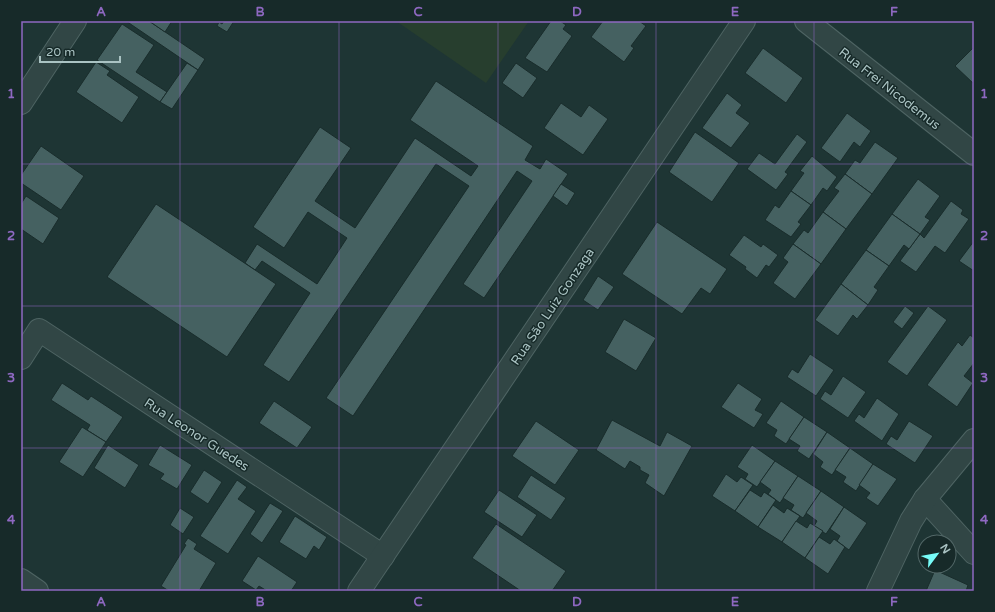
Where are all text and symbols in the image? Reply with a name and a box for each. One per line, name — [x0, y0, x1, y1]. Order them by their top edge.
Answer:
text: A — [96, 4, 106, 20]
text: B — [255, 4, 265, 20]
text: C — [413, 4, 423, 20]
text: D — [572, 4, 582, 20]
text: E — [731, 4, 739, 20]
text: F — [890, 4, 898, 20]
scale bar — [40, 38, 120, 64]
street label: Rua Frei Nicodemus — [836, 44, 943, 133]
text: 20 m — [46, 45, 75, 59]
text: 1 — [7, 86, 15, 102]
text: 1 — [980, 86, 988, 102]
text: 2 — [7, 228, 15, 244]
text: 2 — [980, 228, 988, 244]
street label: Rua São Luiz Gonzaga — [508, 245, 598, 368]
text: 3 — [7, 370, 15, 386]
text: 3 — [980, 370, 988, 386]
street label: Rua Leonor Guedes — [141, 395, 252, 475]
text: 4 — [7, 512, 16, 528]
text: 4 — [980, 512, 989, 528]
north arrow — [917, 534, 957, 574]
text: N — [937, 542, 953, 556]
text: A — [96, 594, 106, 610]
text: B — [255, 594, 265, 610]
text: C — [413, 594, 423, 610]
text: D — [572, 594, 582, 610]
text: E — [731, 594, 739, 610]
text: F — [890, 594, 898, 610]

